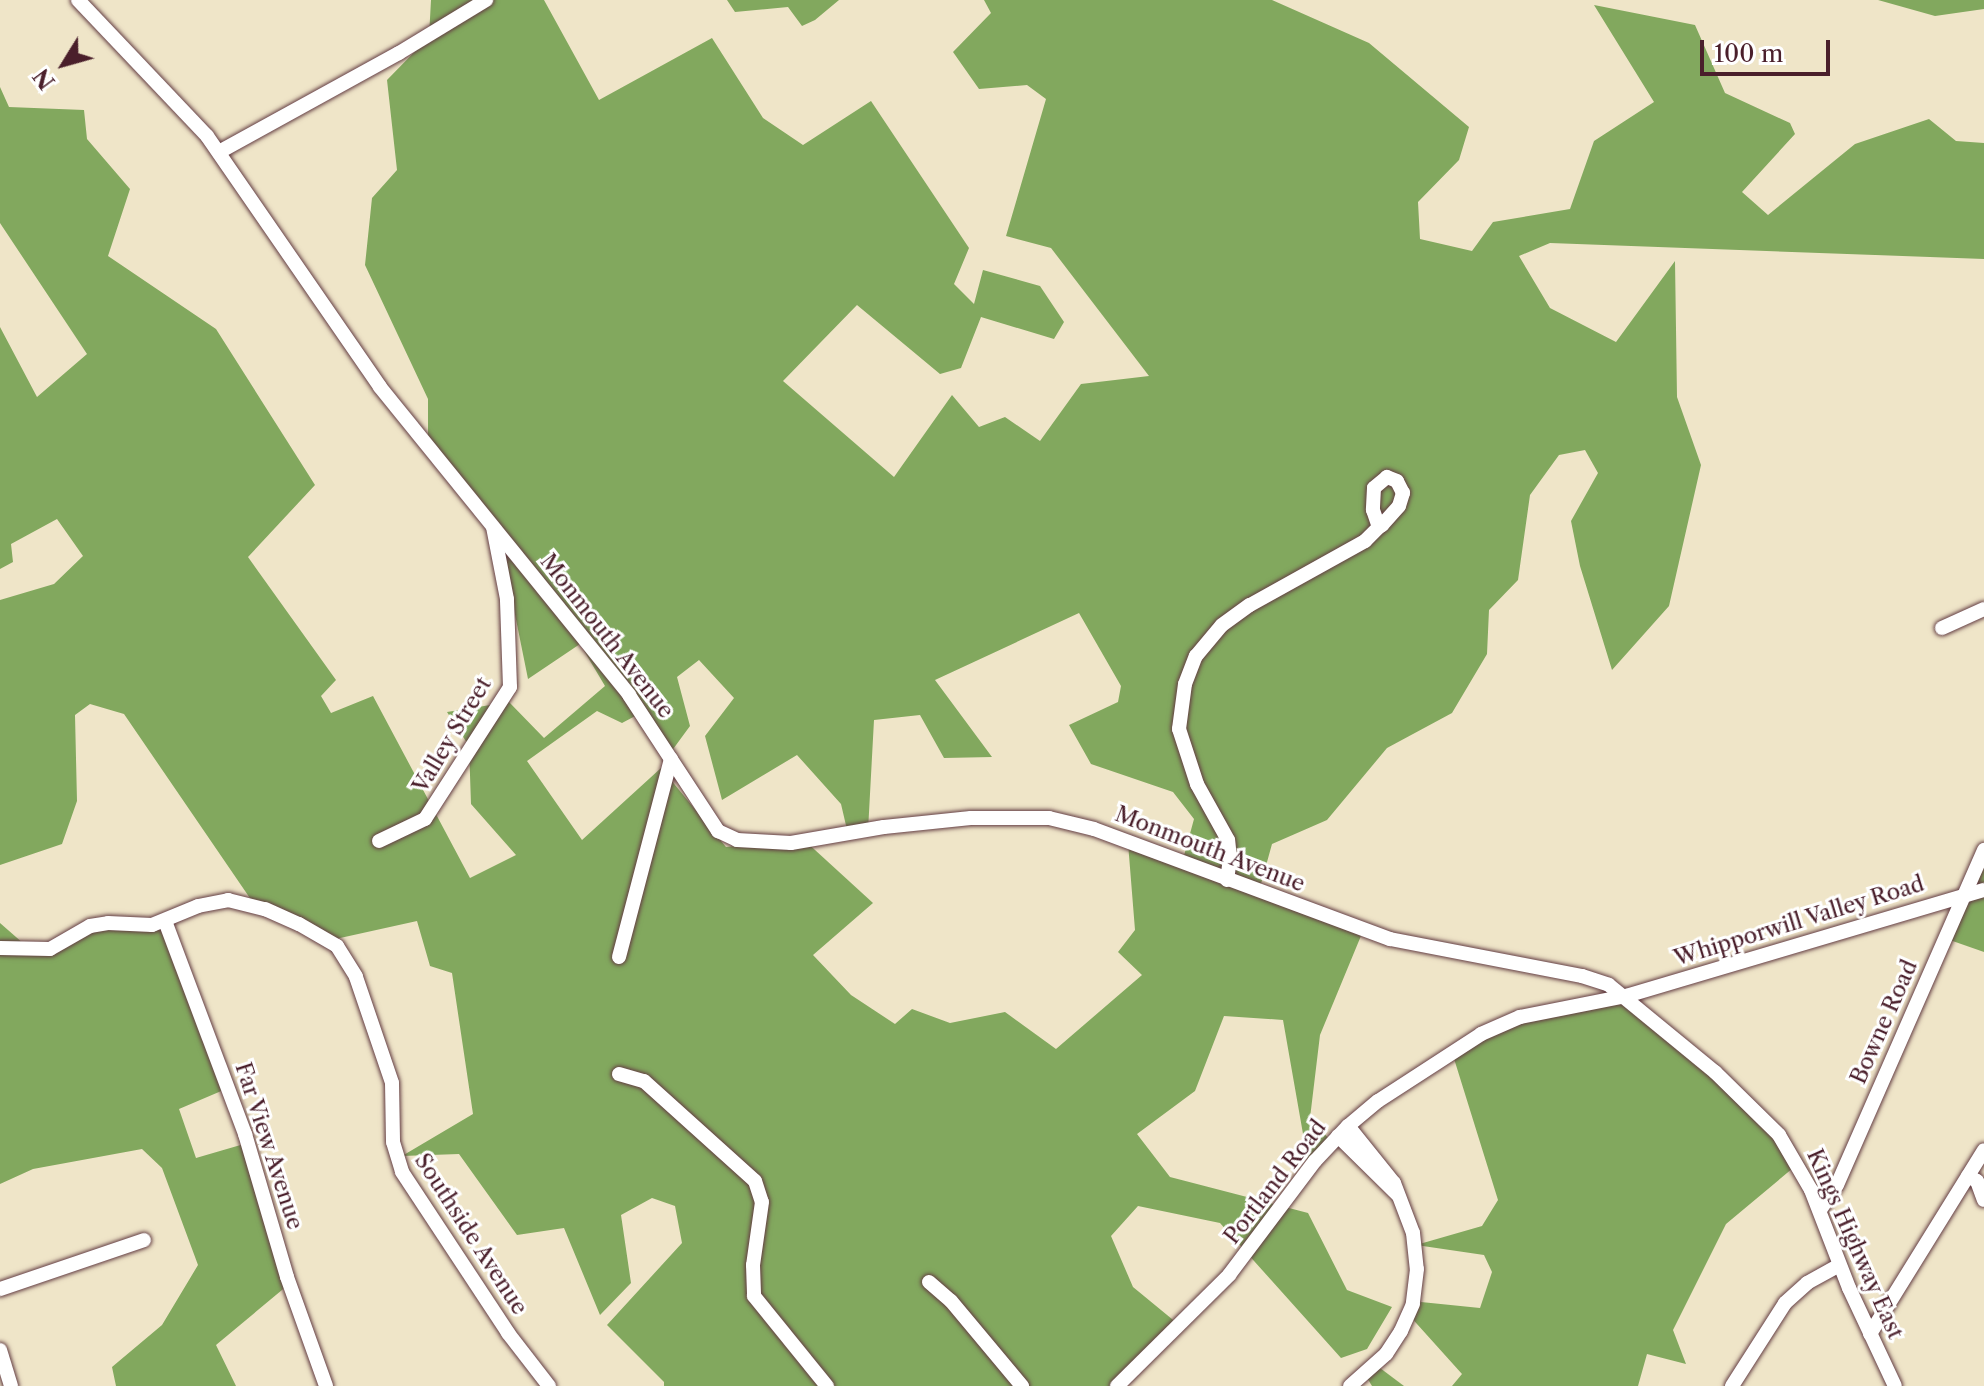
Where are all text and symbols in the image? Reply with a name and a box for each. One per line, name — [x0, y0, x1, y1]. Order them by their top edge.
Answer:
north arrow — [24, 24, 104, 104]
scale bar — [1704, 24, 1834, 74]
text: 100 m — [1714, 39, 1783, 68]
text: N — [28, 63, 61, 95]
street label: Monmouth Avenue — [534, 548, 680, 724]
street label: Valley Street — [407, 672, 497, 798]
street label: Monmouth Avenue — [1111, 800, 1309, 898]
street label: Whipporwill Valley Road — [1670, 870, 1928, 972]
street label: Bowne Road — [1845, 956, 1923, 1088]
street label: Far View Avenue — [229, 1058, 309, 1234]
street label: Portland Road — [1218, 1115, 1332, 1249]
street label: Kings Highway East — [1801, 1145, 1909, 1343]
street label: Southside Avenue — [409, 1148, 533, 1320]

